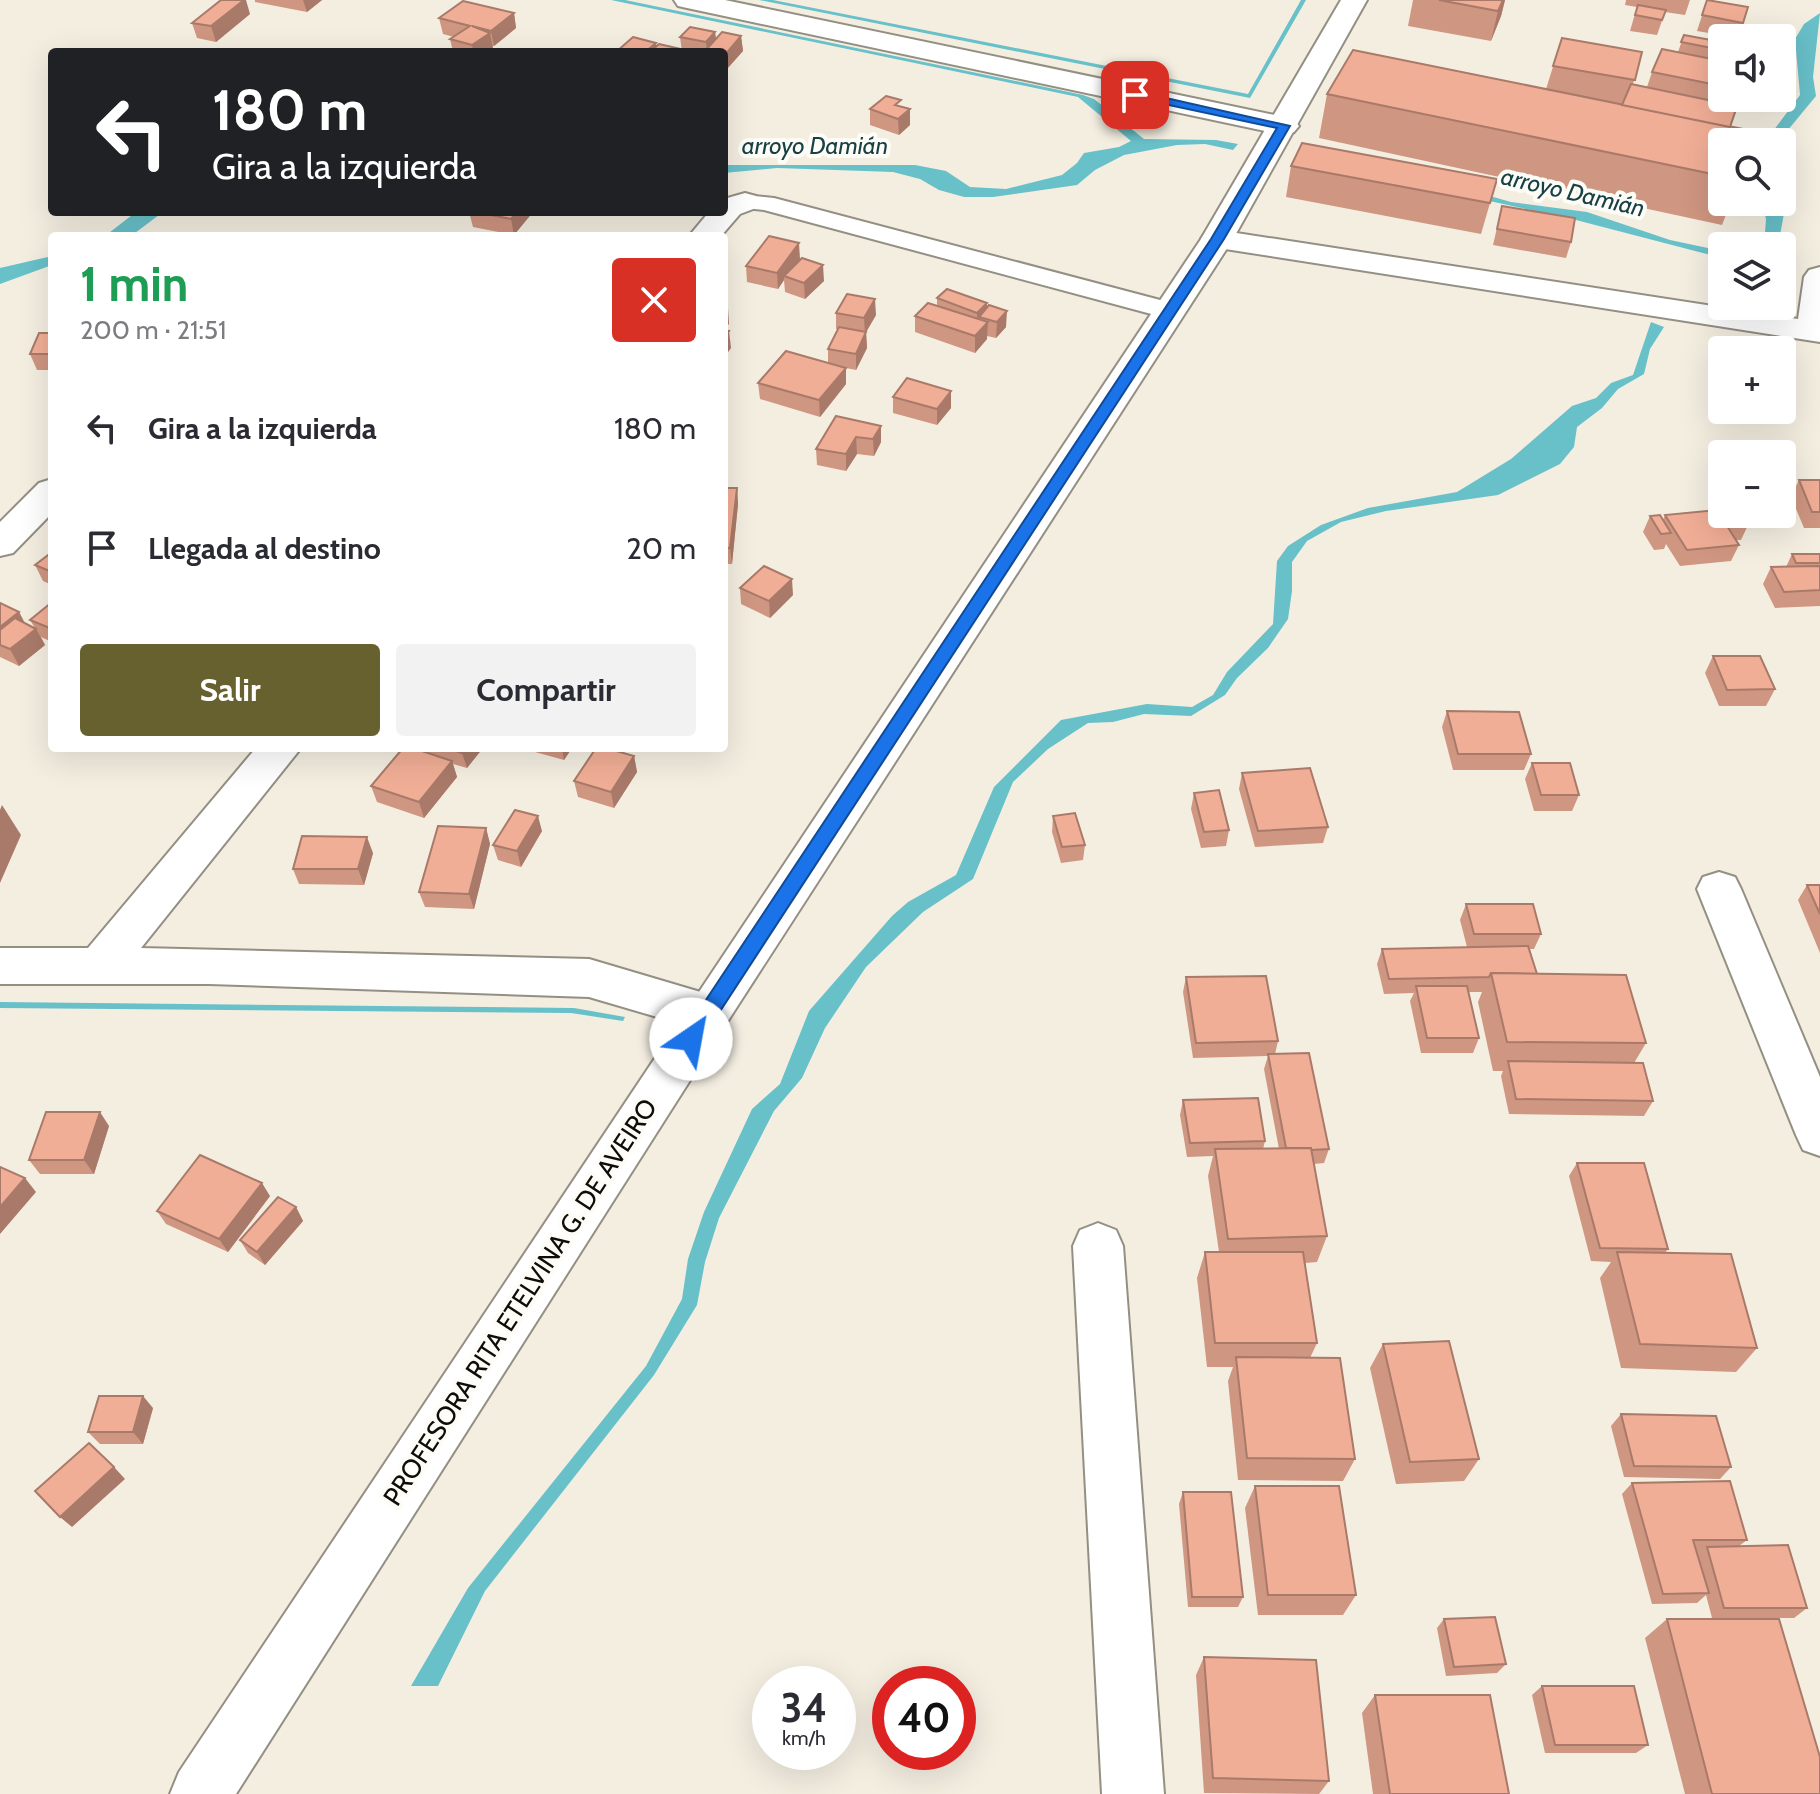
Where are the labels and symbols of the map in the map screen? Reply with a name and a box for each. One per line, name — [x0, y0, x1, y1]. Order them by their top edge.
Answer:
pin — [1101, 61, 1169, 129]
water label: arroyo Damián — [742, 131, 888, 160]
water label: arroyo Damián — [1498, 161, 1648, 223]
position arrow — [649, 997, 733, 1081]
street label: PROFESORA RITA ETELVINA G. DE AVEIRO — [376, 1092, 664, 1512]
speed limit sign: 40 — [872, 1666, 976, 1770]

